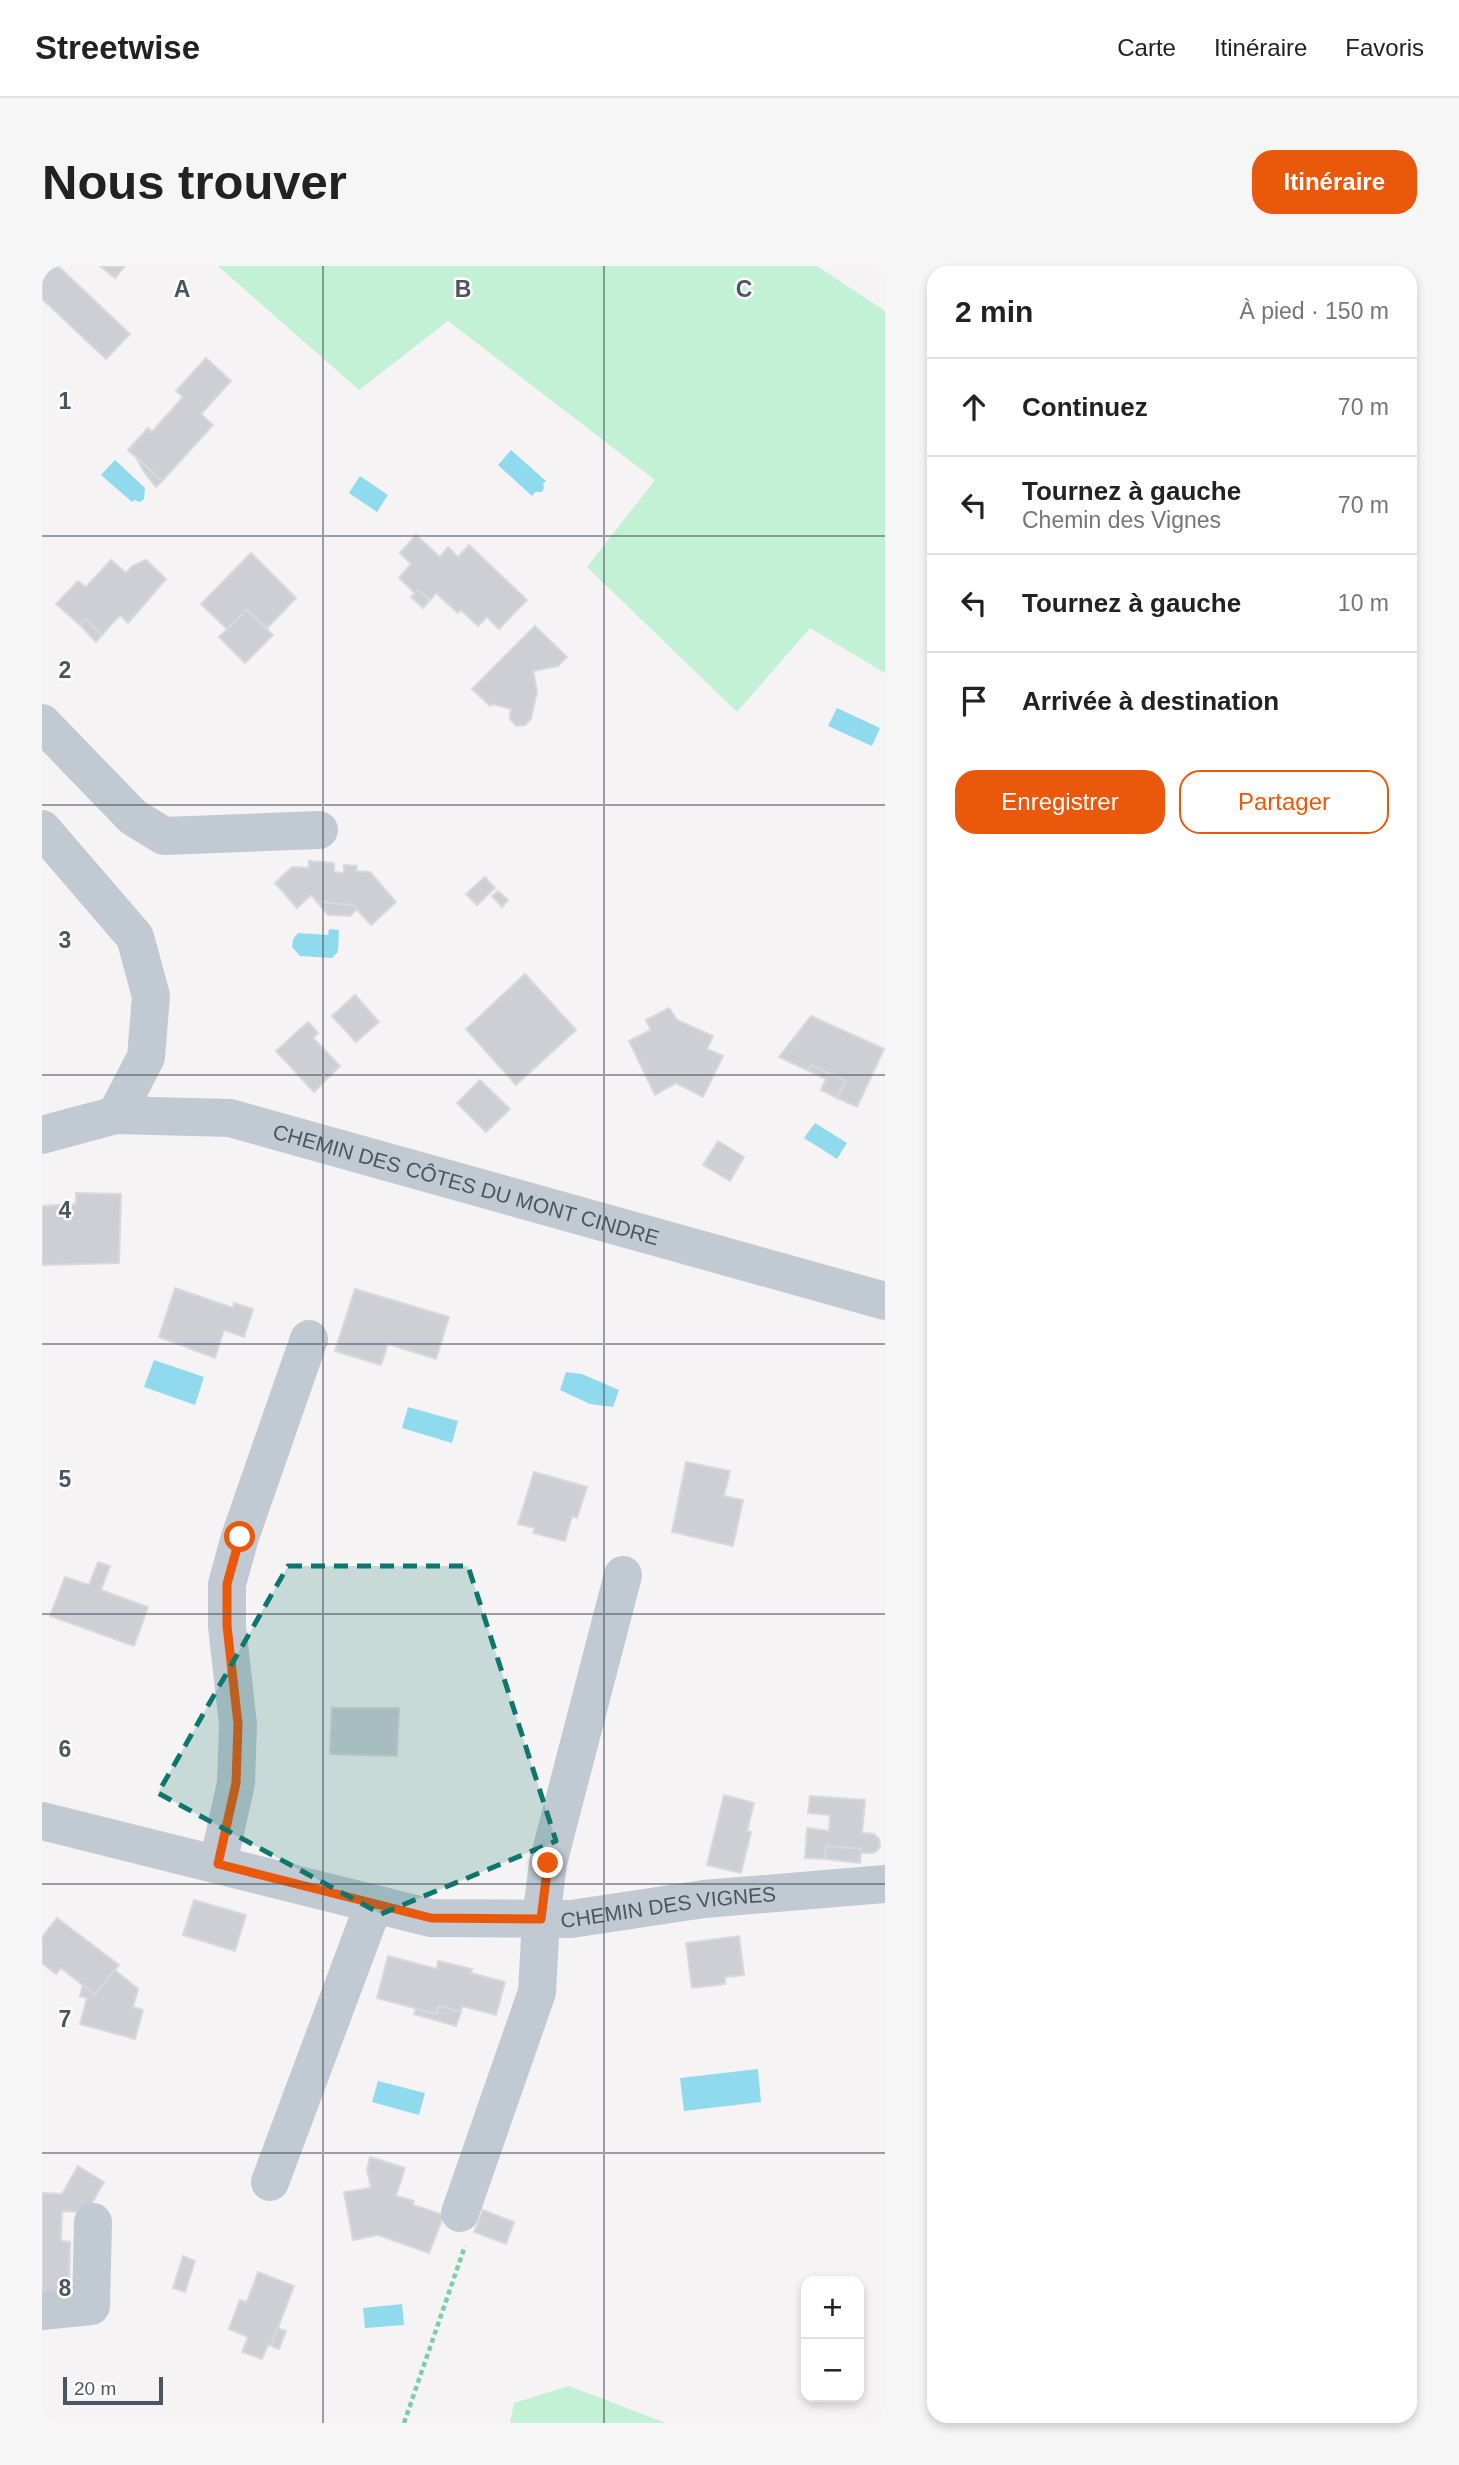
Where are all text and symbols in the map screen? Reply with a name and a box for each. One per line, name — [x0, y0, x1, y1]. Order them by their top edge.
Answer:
text: Streetwise — [35, 29, 200, 66]
text: Carte — [1117, 34, 1176, 61]
text: Itinéraire — [1214, 34, 1307, 61]
text: Favoris — [1345, 34, 1424, 61]
button: Itinéraire — [1252, 150, 1417, 214]
text: Nous trouver — [42, 155, 347, 209]
text: A — [174, 276, 190, 302]
text: B — [455, 276, 471, 302]
text: C — [736, 276, 752, 302]
text: 2 min — [955, 295, 1033, 328]
text: À pied · 150 m — [1239, 298, 1389, 324]
text: 1 — [59, 388, 72, 414]
icon: ahead — [955, 388, 993, 426]
text: Continuez — [1022, 392, 1148, 422]
text: 70 m — [1338, 394, 1389, 420]
text: Tournez à gauche — [1022, 476, 1241, 506]
icon: left — [955, 486, 993, 524]
text: 70 m — [1338, 492, 1389, 518]
text: Chemin des Vignes — [1022, 507, 1221, 533]
icon: left — [955, 584, 993, 622]
text: Tournez à gauche — [1022, 588, 1241, 618]
text: 10 m — [1338, 590, 1389, 616]
text: 2 — [59, 657, 71, 683]
icon: arrive — [955, 682, 993, 720]
text: Arrivée à destination — [1022, 686, 1279, 716]
button: Enregistrer — [955, 770, 1165, 834]
button: Partager — [1179, 770, 1389, 834]
text: 3 — [59, 927, 71, 953]
street label: CHEMIN DES CÔTES DU MONT CINDRE — [271, 1119, 662, 1249]
text: 4 — [59, 1197, 72, 1223]
text: 5 — [59, 1466, 72, 1492]
route start — [224, 1521, 255, 1552]
text: 6 — [59, 1736, 71, 1762]
route end — [532, 1847, 563, 1878]
street label: CHEMIN DES VIGNES — [560, 1882, 777, 1931]
text: 7 — [59, 2006, 71, 2032]
text: 8 — [59, 2275, 72, 2301]
map controls — [801, 2276, 864, 2402]
button: + — [801, 2276, 864, 2339]
button: − — [801, 2339, 864, 2402]
scale bar — [63, 2374, 163, 2406]
text: 20 m — [74, 2378, 116, 2399]

